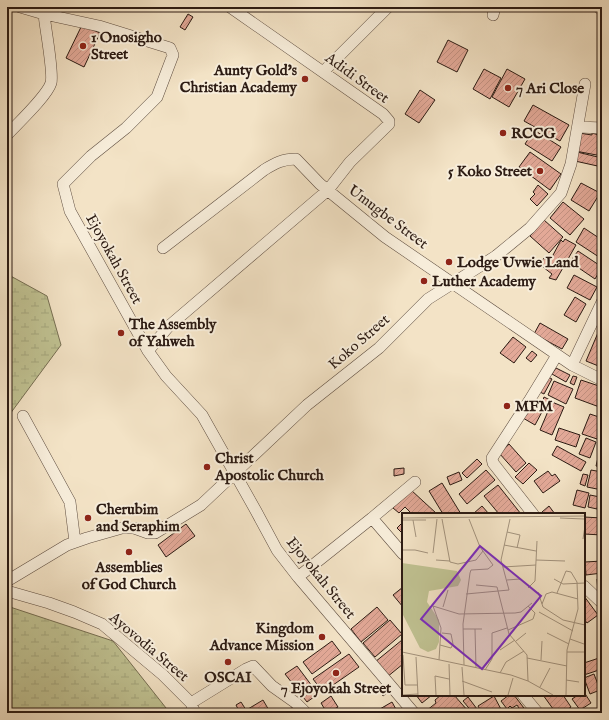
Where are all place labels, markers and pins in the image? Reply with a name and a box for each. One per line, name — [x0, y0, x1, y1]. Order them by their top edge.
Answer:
place label: 1 Onosigho Street — [91, 28, 162, 64]
marker: 1 Onosigho Street — [78, 41, 88, 51]
place label: Aunty Gold's Christian Academy — [180, 61, 298, 97]
marker: Aunty Gold's Christian Academy — [300, 74, 310, 84]
place label: 7 Ari Close — [516, 79, 584, 98]
marker: 7 Ari Close — [503, 83, 513, 93]
place label: RCCG — [511, 124, 557, 143]
marker: RCCG — [498, 128, 508, 138]
place label: 5 Koko Street — [448, 162, 533, 181]
marker: 5 Koko Street — [535, 166, 545, 176]
place label: Lodge Uvwie Land — [457, 253, 579, 272]
marker: Lodge Uvwie Land — [444, 257, 454, 267]
place label: Luther Academy — [432, 272, 537, 291]
marker: Luther Academy — [419, 276, 429, 286]
place label: The Assembly of Yahweh — [128, 315, 217, 351]
marker: The Assembly of Yahweh — [116, 328, 126, 338]
place label: MFM — [515, 397, 553, 416]
marker: MFM — [502, 401, 512, 411]
place label: Christ Apostolic Church — [214, 449, 325, 485]
marker: Christ Apostolic Church — [202, 462, 212, 472]
place label: Cherubim and Seraphim — [96, 500, 180, 536]
marker: Cherubim and Seraphim — [83, 513, 93, 523]
marker: Assemblies of God Church — [124, 547, 134, 557]
place label: Assemblies of God Church — [82, 558, 177, 594]
place label: Kingdom Advance Mission — [209, 619, 314, 655]
marker: Kingdom Advance Mission — [317, 632, 327, 642]
marker: OSCAI — [223, 657, 233, 667]
place label: OSCAI — [204, 668, 252, 687]
marker: 7 Ejoyokah Street — [331, 668, 341, 678]
place label: 7 Ejoyokah Street — [281, 679, 392, 698]

